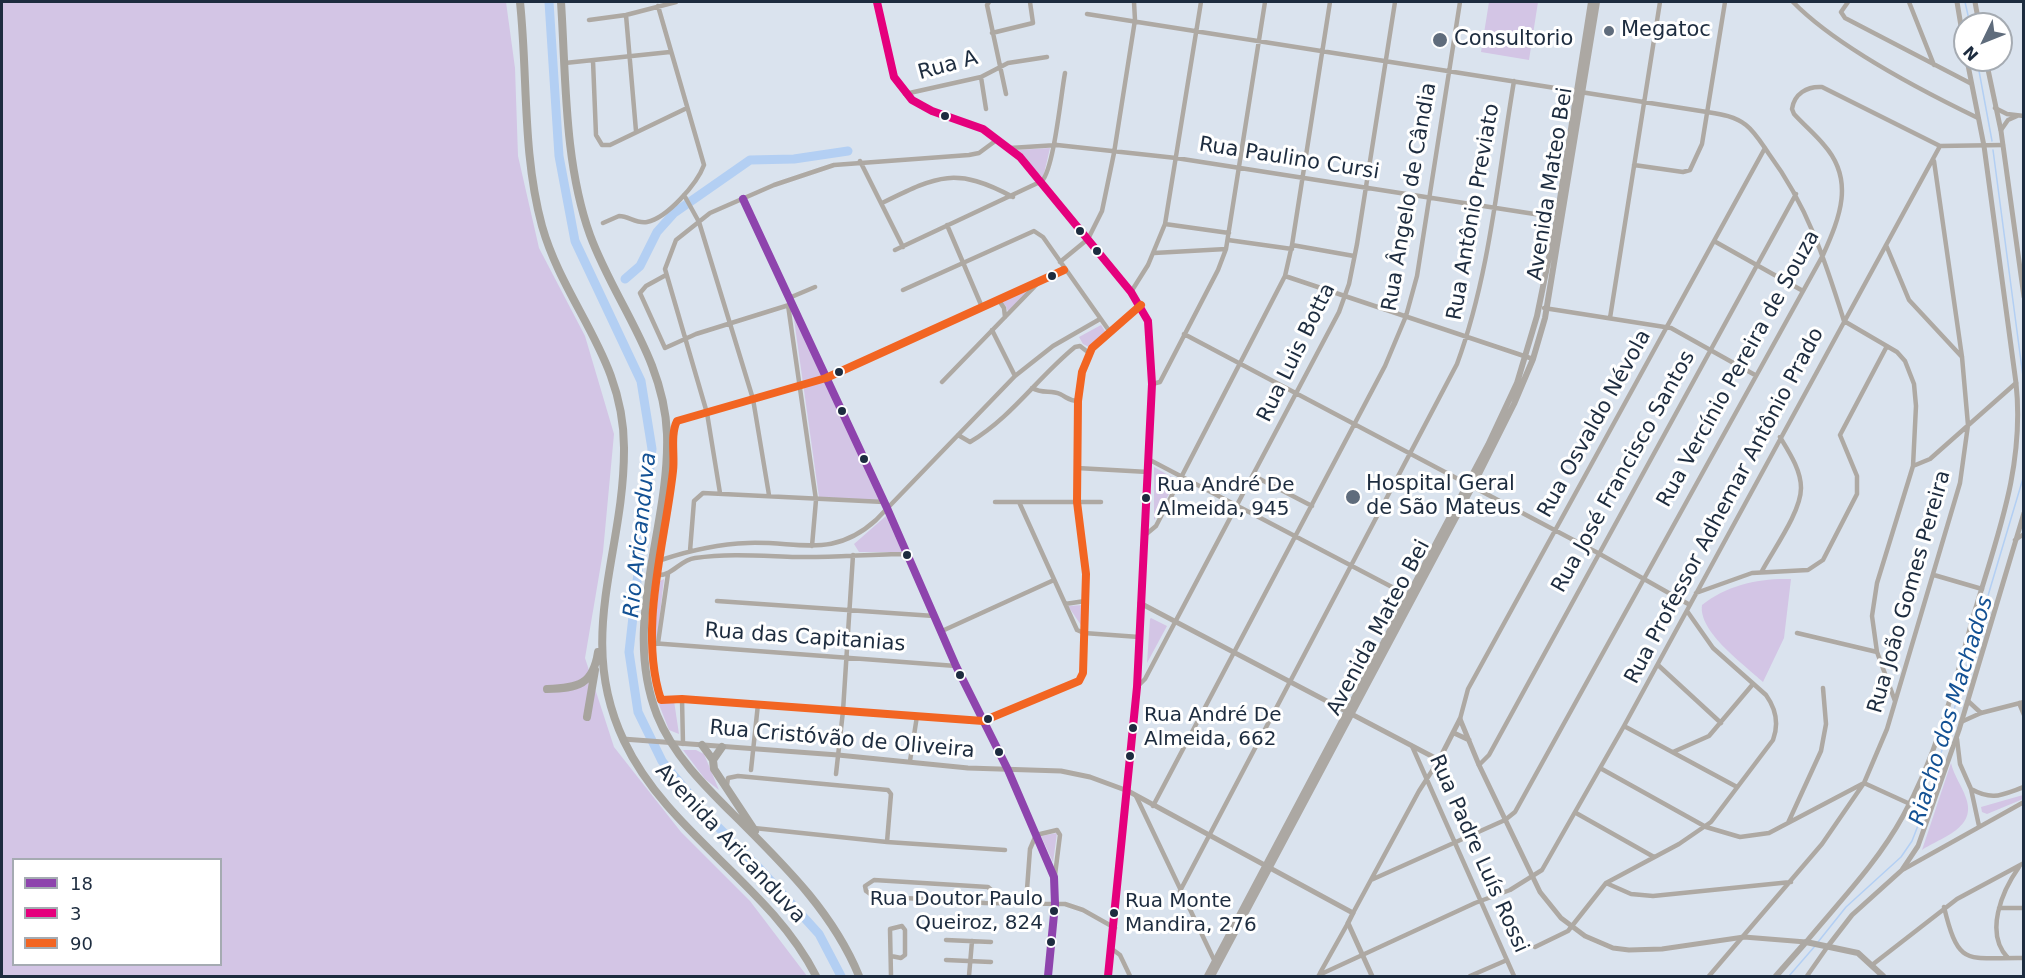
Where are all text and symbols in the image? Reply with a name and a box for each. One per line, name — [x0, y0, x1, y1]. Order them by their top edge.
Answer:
north arrow — [1953, 12, 2013, 72]
place label: Megatoc — [1621, 18, 1711, 44]
marker: Megatoc — [1602, 24, 1616, 38]
place label: Consultorio — [1454, 27, 1573, 53]
marker: Consultorio — [1431, 31, 1449, 49]
text: N — [1959, 42, 1982, 65]
street label: Rua A — [915, 46, 981, 86]
street label: Rua Ângelo de Cândia — [1377, 81, 1443, 313]
street label: Avenida Mateo Bei — [1523, 86, 1579, 282]
street label: Rua Antônio Previato — [1443, 102, 1505, 322]
unlabelled marker — [939, 110, 951, 122]
street label: Rua Paulino Cursi — [1197, 132, 1381, 186]
unlabelled marker — [1074, 225, 1086, 237]
street label: Rua Vercínio Pereira de Souza — [1652, 226, 1826, 512]
unlabelled marker — [1091, 245, 1103, 257]
unlabelled marker — [1046, 270, 1058, 282]
street label: Rua Luis Botta — [1253, 280, 1341, 426]
street label: Rua Professor Adhemar Antônio Prado — [1620, 324, 1830, 688]
street label: Rua Osvaldo Névola — [1533, 326, 1657, 522]
street label: Rua José Francisco Santos — [1547, 347, 1701, 597]
unlabelled marker — [833, 366, 845, 378]
unlabelled marker — [836, 405, 848, 417]
water label: Rio Aricanduva — [619, 451, 663, 619]
unlabelled marker — [858, 453, 870, 465]
street label: Rua João Gomes Pereira — [1863, 468, 1957, 716]
place label: Hospital Geral de São Mateus — [1366, 472, 1521, 522]
place label: Rua André De Almeida, 945 — [1157, 474, 1294, 521]
marker: Hospital Geral de São Mateus — [1344, 488, 1362, 506]
marker: Rua André De Almeida, 945 — [1140, 492, 1152, 504]
street label: Avenida Mateo Bei — [1322, 536, 1436, 720]
unlabelled marker — [901, 549, 913, 561]
water label: Riacho dos Machados — [1905, 593, 1999, 829]
street label: Rua das Capitanias — [704, 618, 906, 658]
unlabelled marker — [954, 669, 966, 681]
place label: Rua André De Almeida, 662 — [1144, 704, 1281, 751]
unlabelled marker — [982, 713, 994, 725]
street label: Rua Cristóvão de Oliveira — [708, 716, 976, 764]
marker: Rua André De Almeida, 662 — [1127, 722, 1139, 734]
unlabelled marker — [993, 746, 1005, 758]
unlabelled marker — [1124, 750, 1136, 762]
street label: Rua Padre Luís Rossi — [1423, 751, 1533, 957]
street label: Avenida Aricanduva — [650, 759, 810, 929]
legend — [12, 858, 222, 966]
text: 18 — [70, 873, 93, 894]
place label: Rua Doutor Paulo Queiroz, 824 — [870, 888, 1043, 935]
place label: Rua Monte Mandira, 276 — [1125, 890, 1257, 937]
text: 3 — [70, 903, 81, 924]
marker: Rua Doutor Paulo Queiroz, 824 — [1048, 905, 1060, 917]
marker: Rua Monte Mandira, 276 — [1108, 907, 1120, 919]
text: 90 — [70, 933, 93, 954]
unlabelled marker — [1045, 936, 1057, 948]

